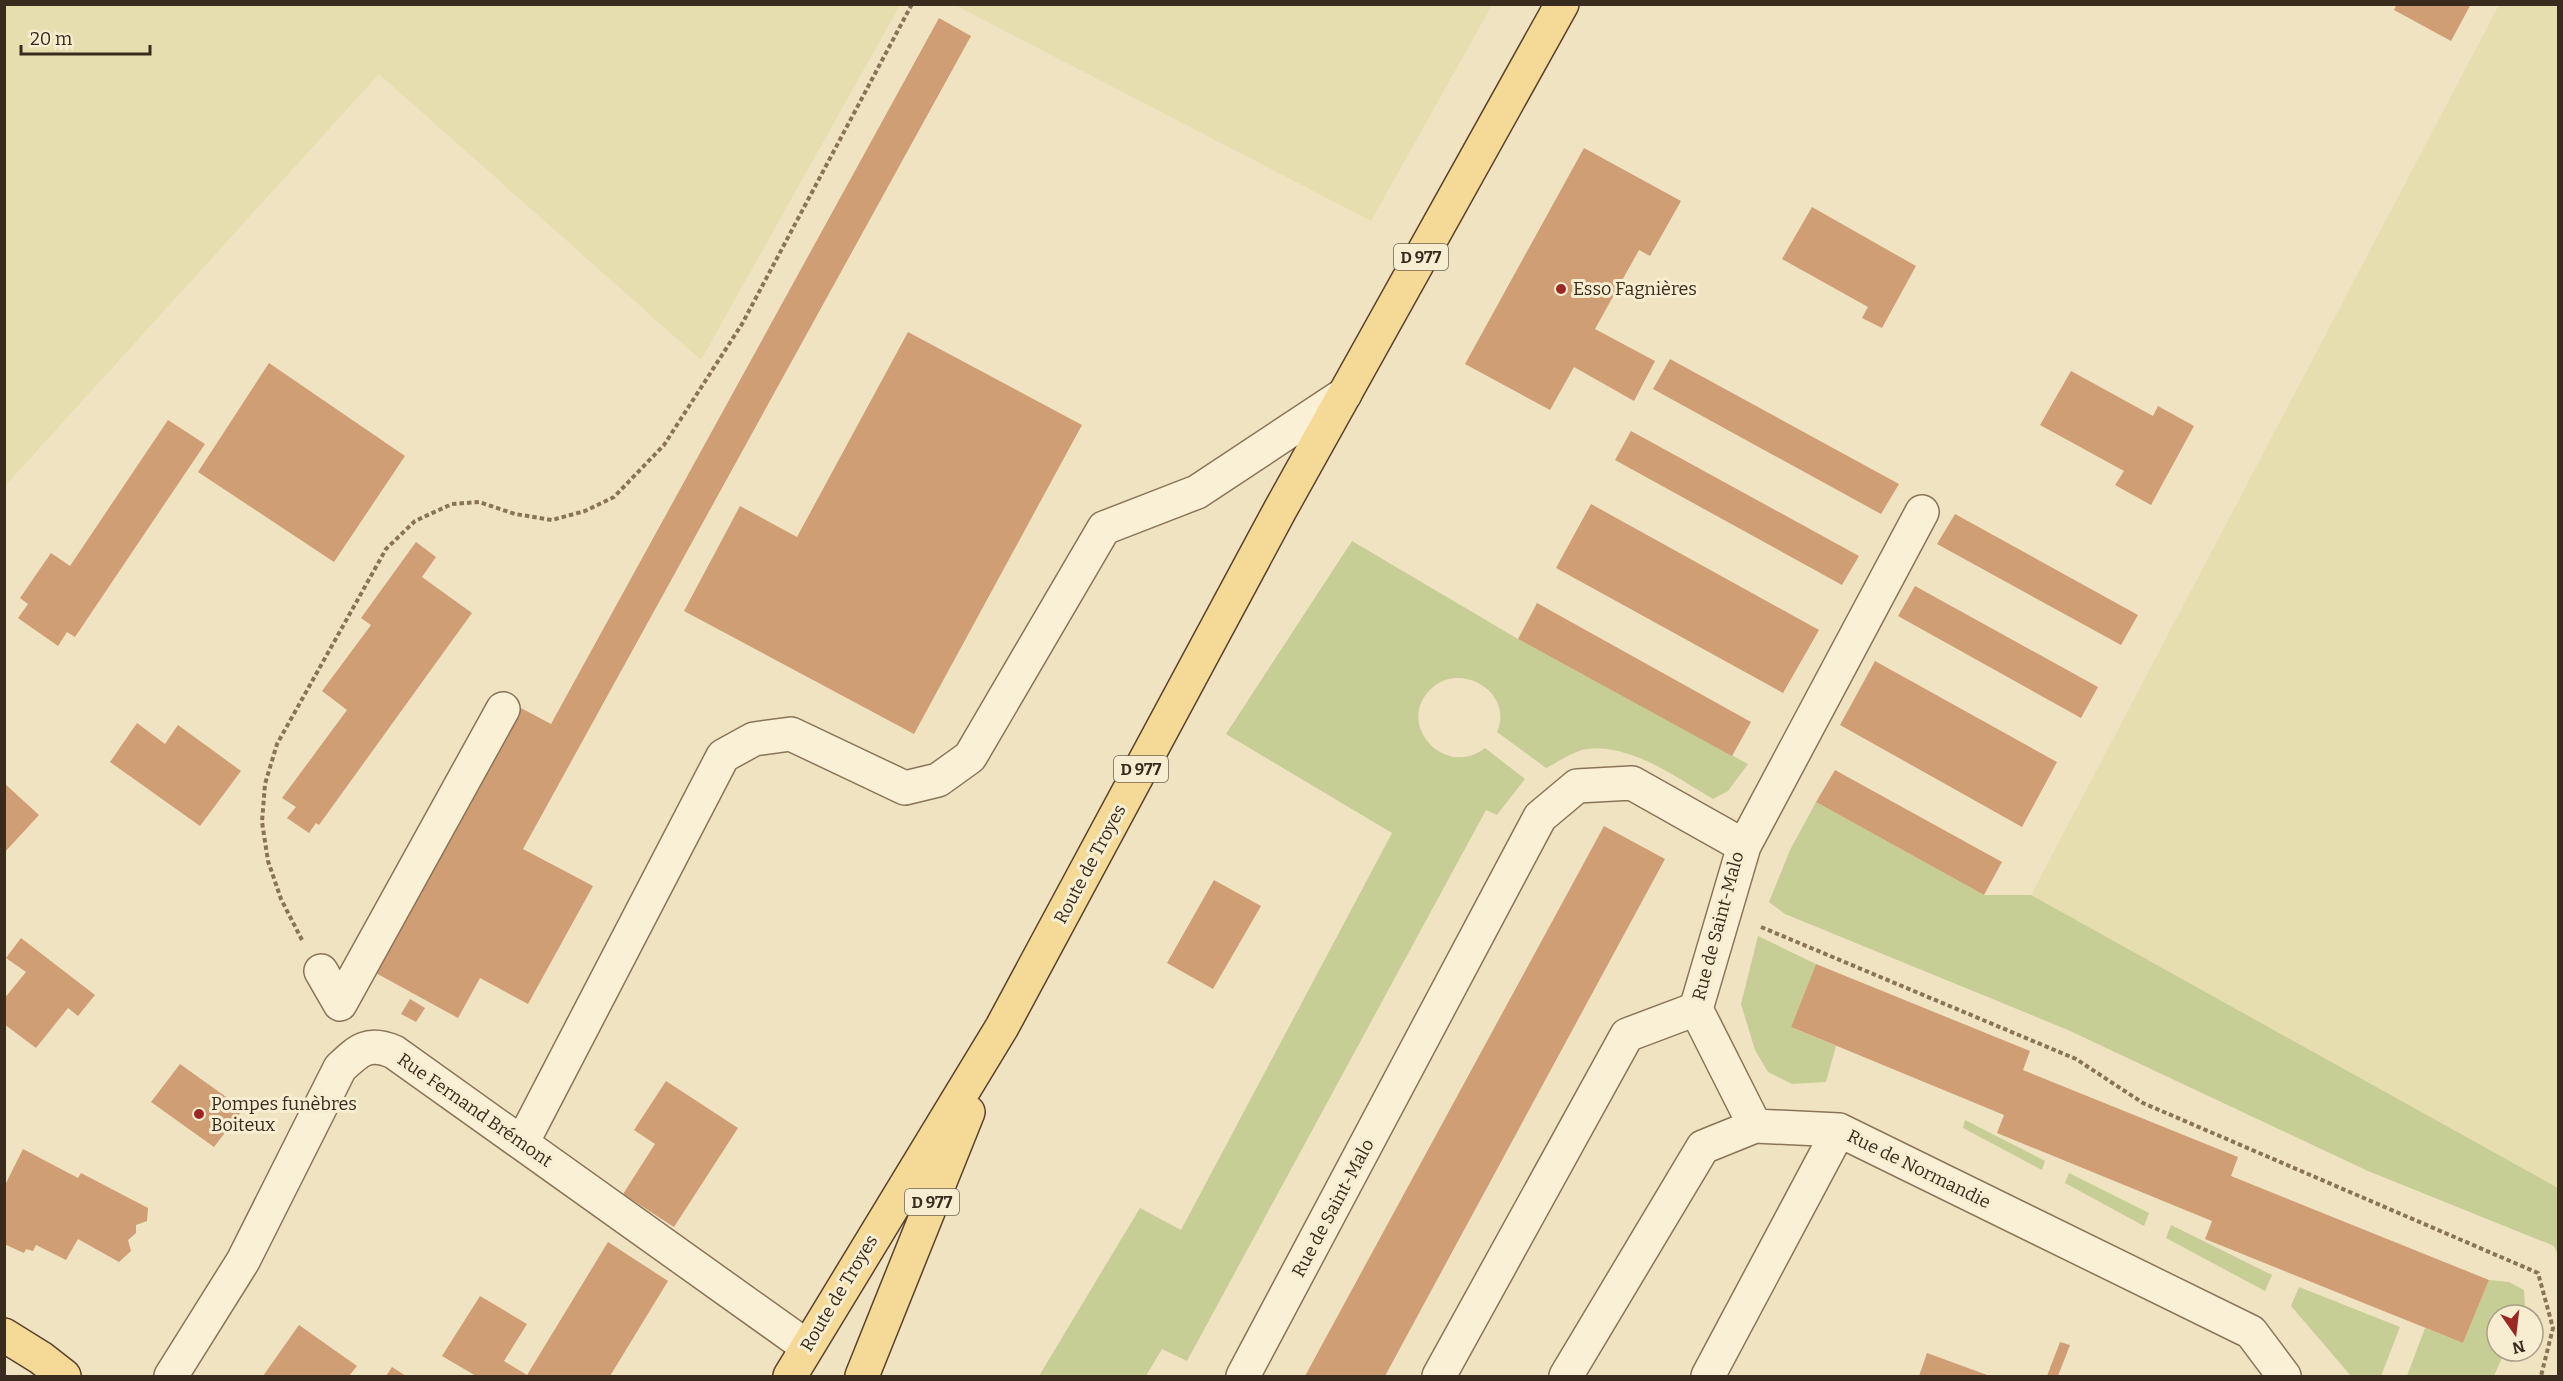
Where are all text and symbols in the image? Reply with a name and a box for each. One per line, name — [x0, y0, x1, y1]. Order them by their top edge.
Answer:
scale bar — [21, 18, 150, 56]
text: 20 m — [30, 28, 72, 50]
road number: D 977 — [1394, 244, 1448, 270]
place label: Esso Fagnières — [1573, 278, 1697, 300]
marker: Esso Fagnières — [1554, 282, 1568, 296]
road number: D 977 — [1114, 756, 1168, 782]
street label: Route de Troyes — [1049, 801, 1131, 927]
street label: Rue de Saint-Malo — [1688, 849, 1748, 1003]
street label: Rue Fernand Brémont — [393, 1048, 557, 1172]
place label: Pompes funèbres Boiteux — [211, 1093, 357, 1136]
marker: Pompes funèbres Boiteux — [192, 1107, 206, 1121]
street label: Rue de Normandie — [1844, 1125, 1994, 1213]
street label: Rue de Saint-Malo — [1287, 1135, 1379, 1281]
road number: D 977 — [905, 1189, 959, 1215]
street label: Route de Troyes — [796, 1231, 882, 1355]
north arrow — [2485, 1303, 2545, 1363]
text: N — [2510, 1336, 2527, 1358]

